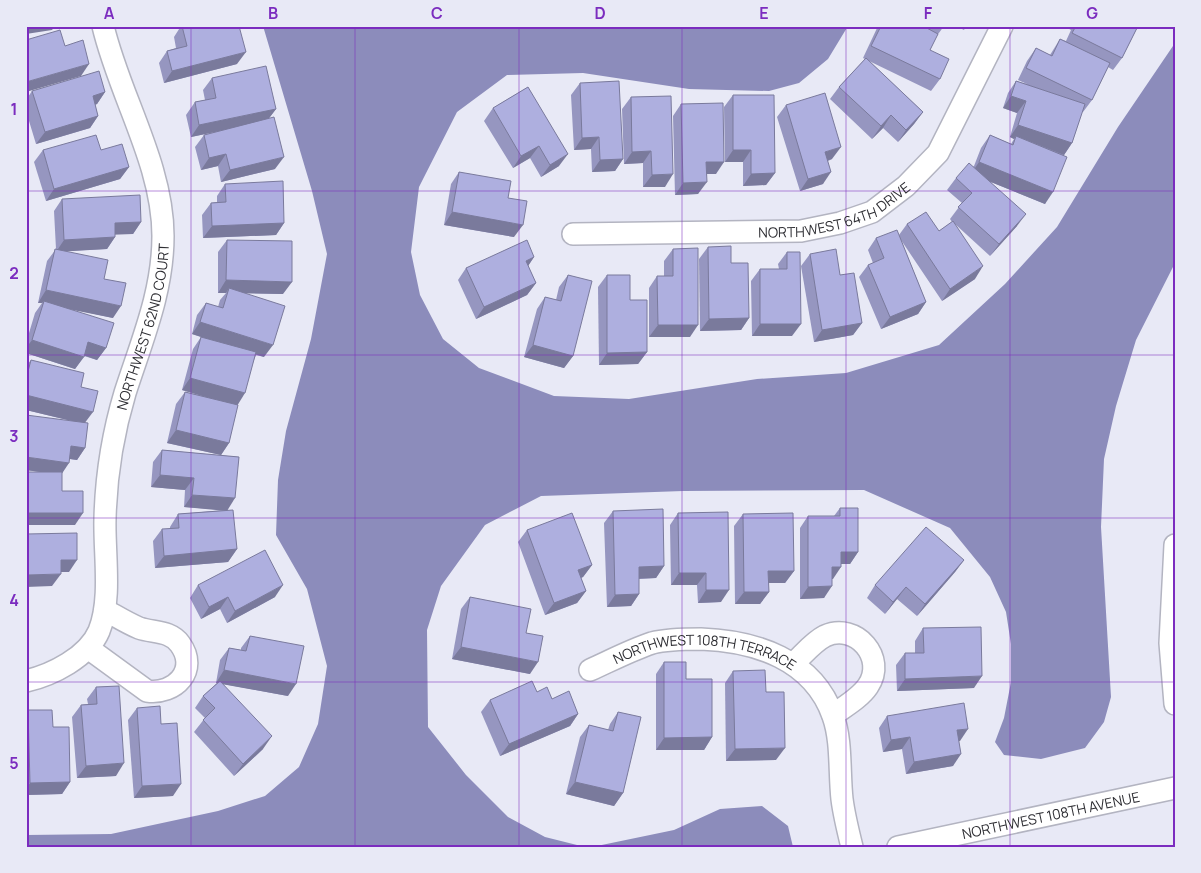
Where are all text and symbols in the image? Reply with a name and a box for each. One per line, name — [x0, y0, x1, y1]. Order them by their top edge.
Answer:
text: A — [104, 2, 115, 24]
text: B — [268, 2, 278, 24]
text: C — [431, 2, 443, 24]
text: D — [594, 2, 606, 24]
text: E — [759, 2, 769, 24]
text: F — [924, 2, 933, 24]
text: G — [1086, 2, 1098, 24]
text: 1 — [10, 98, 18, 120]
street label: NORTHWEST 64TH DRIVE — [758, 177, 914, 241]
street label: NORTHWEST 62ND COURT — [111, 242, 172, 412]
text: 2 — [9, 262, 19, 284]
text: 3 — [9, 425, 19, 447]
text: 4 — [9, 589, 19, 611]
text: NORTHWEST 108TH TERRACE — [609, 629, 800, 674]
street label: NORTHWEST 108TH TERRACE — [608, 654, 800, 680]
text: 5 — [9, 752, 19, 774]
street label: NORTHWEST 108TH AVENUE — [960, 786, 1141, 843]

